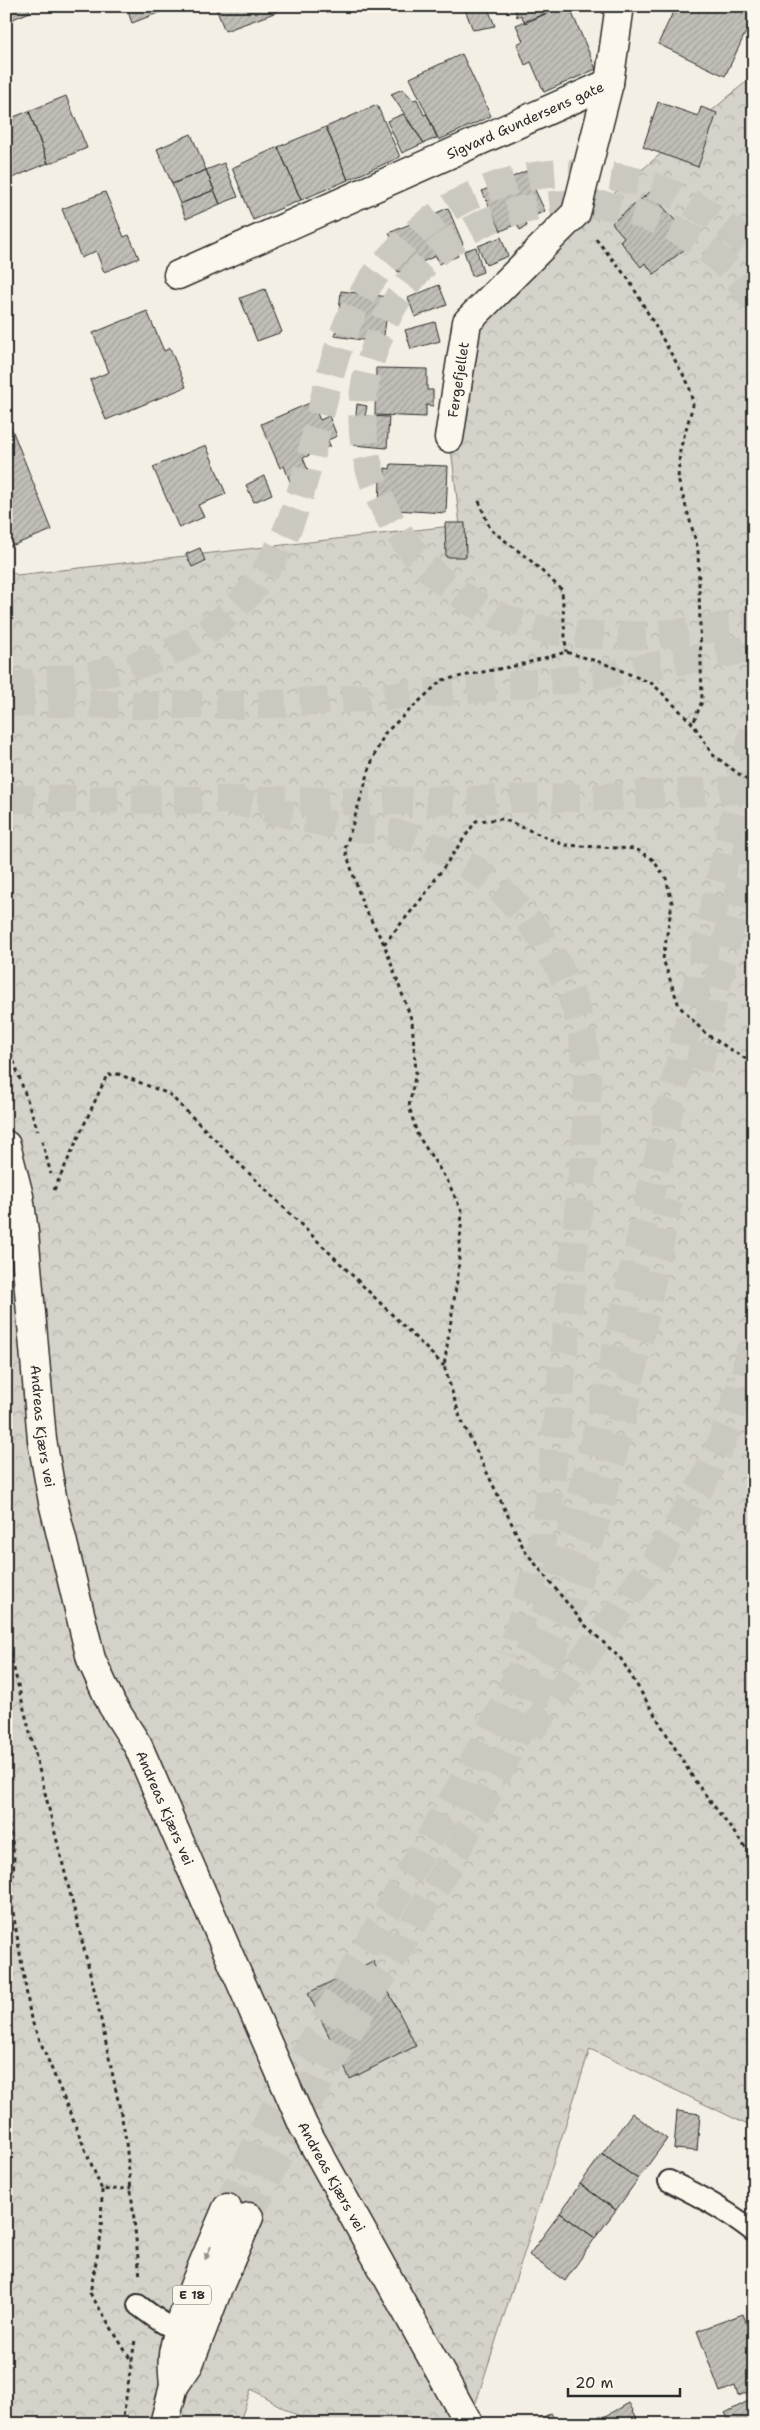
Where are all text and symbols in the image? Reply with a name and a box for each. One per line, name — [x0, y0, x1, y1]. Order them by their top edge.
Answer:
street label: Sigvard Gundersens gate — [444, 77, 607, 163]
street label: Fergefjellet — [443, 341, 473, 419]
street label: Andreas Kjærs vei — [27, 1364, 59, 1489]
street label: Andreas Kjærs vei — [132, 1748, 198, 1868]
street label: Andreas Kjærs vei — [294, 2119, 370, 2235]
one-way arrow — [204, 2246, 212, 2260]
road number: E 18 — [173, 2286, 211, 2304]
scale bar — [568, 2365, 680, 2397]
text: 20 m — [575, 2373, 614, 2393]

